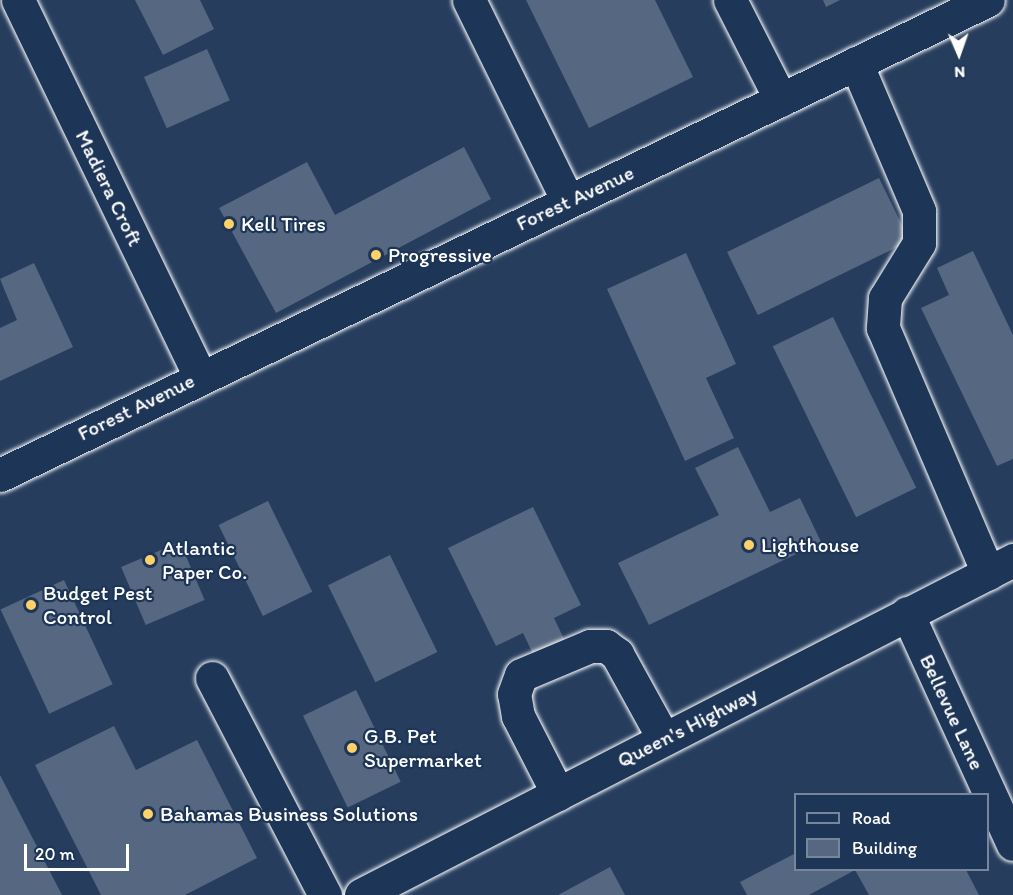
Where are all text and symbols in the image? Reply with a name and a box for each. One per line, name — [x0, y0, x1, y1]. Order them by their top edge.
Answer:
north arrow — [929, 24, 989, 84]
text: N — [954, 63, 965, 82]
street label: Madiera Croft — [70, 126, 148, 250]
street label: Forest Avenue — [512, 160, 638, 236]
place label: Kell Tires — [241, 211, 326, 237]
marker: Kell Tires — [222, 217, 236, 231]
place label: Progressive — [388, 242, 492, 268]
marker: Progressive — [369, 248, 383, 262]
street label: Forest Avenue — [73, 368, 199, 446]
place label: Lighthouse — [761, 532, 859, 558]
place label: Atlantic Paper Co. — [162, 535, 247, 585]
marker: Lighthouse — [742, 538, 756, 552]
marker: Atlantic Paper Co. — [143, 553, 157, 567]
place label: Budget Pest Control — [43, 580, 152, 630]
marker: Budget Pest Control — [24, 598, 38, 612]
street label: Bellevue Lane — [914, 650, 990, 774]
street label: Queen's Highway — [613, 681, 761, 773]
place label: G.B. Pet Supermarket — [364, 723, 482, 773]
marker: G.B. Pet Supermarket — [345, 741, 359, 755]
legend — [794, 793, 989, 871]
place label: Bahamas Business Solutions — [160, 801, 418, 827]
marker: Bahamas Business Solutions — [141, 807, 155, 821]
text: Road — [852, 807, 891, 829]
scale bar — [27, 832, 132, 870]
text: Building — [852, 837, 917, 859]
text: 20 m — [35, 843, 75, 865]

